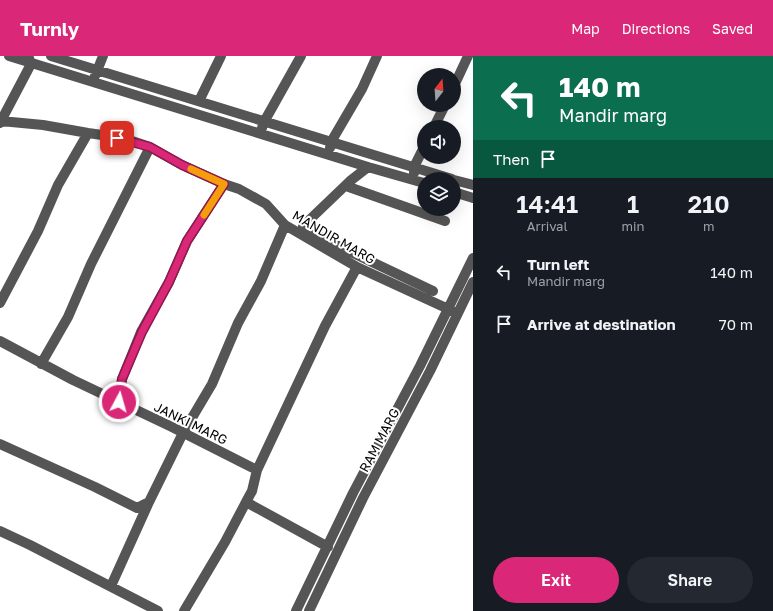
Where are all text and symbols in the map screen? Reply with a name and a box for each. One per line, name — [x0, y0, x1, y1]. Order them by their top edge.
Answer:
text: Turnly — [20, 17, 79, 40]
text: Map — [571, 20, 600, 37]
text: Directions — [622, 20, 690, 37]
text: Saved — [712, 20, 753, 37]
north arrow — [417, 68, 461, 112]
map controls — [417, 68, 461, 216]
text: 140 m — [559, 70, 641, 103]
icon: left — [493, 72, 545, 124]
text: Mandir marg — [559, 104, 667, 126]
button: sound — [417, 120, 461, 164]
pin — [100, 121, 134, 155]
icon: arrive — [106, 127, 128, 149]
icon: arrive — [537, 148, 559, 170]
text: Then — [493, 150, 529, 168]
button: layers — [417, 172, 461, 216]
text: 14:41 — [516, 189, 578, 218]
text: 1 — [627, 189, 639, 218]
text: 210 — [688, 189, 730, 218]
street label: MANDIR MARG — [290, 207, 378, 267]
text: Arrival — [527, 218, 568, 234]
text: min — [621, 218, 644, 234]
text: m — [703, 218, 714, 234]
text: Turn left — [527, 255, 589, 273]
icon: left — [493, 261, 515, 283]
text: 140 m — [710, 263, 753, 281]
text: Mandir marg — [527, 273, 605, 289]
icon: arrive — [493, 313, 515, 335]
text: Arrive at destination — [527, 315, 676, 333]
text: 70 m — [719, 315, 753, 333]
position arrow — [98, 381, 140, 423]
street label: JANKI MARG — [152, 398, 230, 448]
street label: RAM MARG — [356, 405, 402, 475]
button: Exit — [493, 557, 619, 603]
button: Share — [627, 557, 753, 603]

